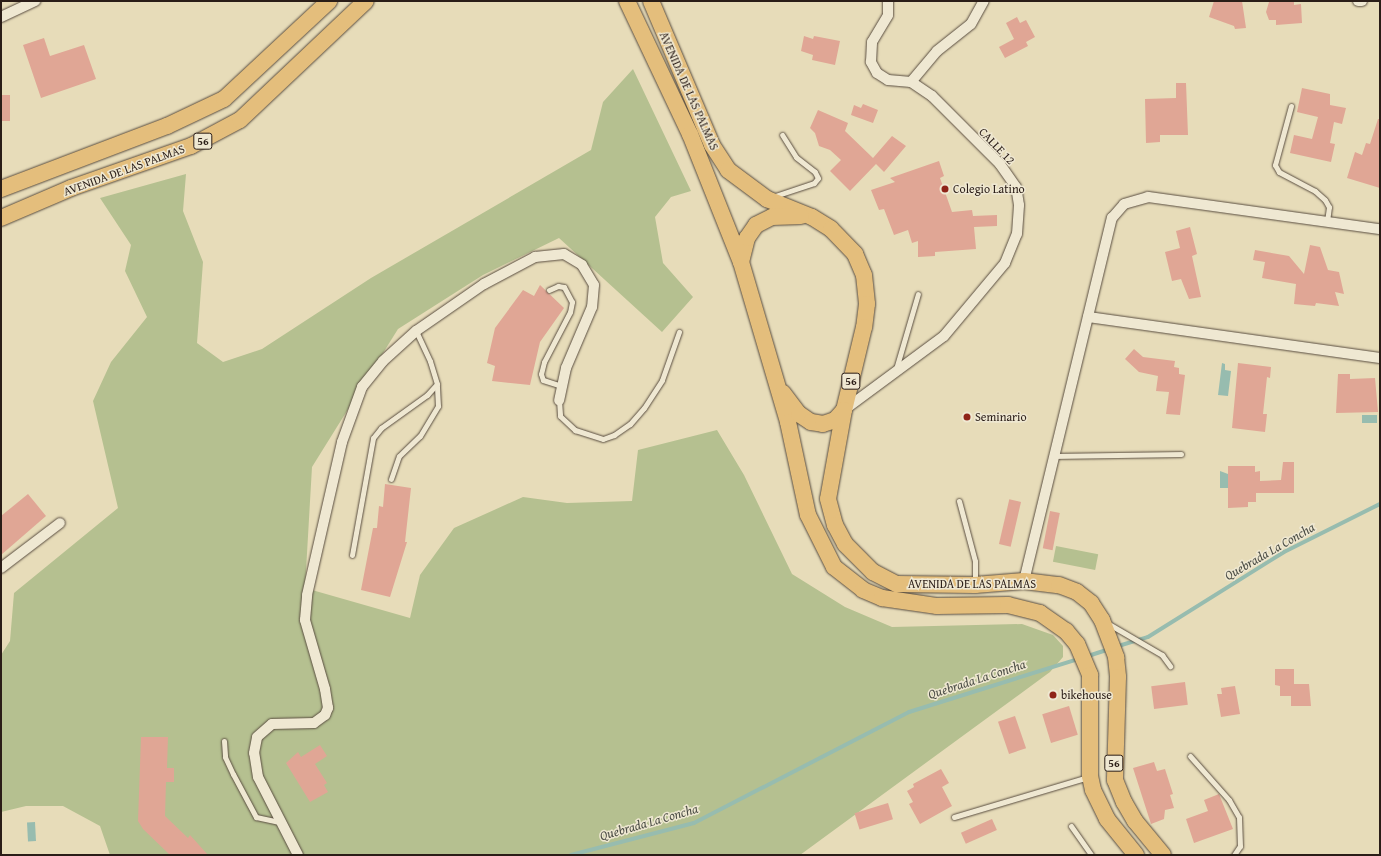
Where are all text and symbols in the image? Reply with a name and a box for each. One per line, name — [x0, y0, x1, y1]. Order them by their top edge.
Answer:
street label: AVENIDA DE LAS PALMAS — [656, 30, 722, 152]
street label: CALLE 12 — [976, 125, 1018, 167]
road number: 56 — [193, 132, 213, 150]
street label: AVENIDA DE LAS PALMAS — [61, 141, 187, 199]
place label: Colegio Latino — [953, 182, 1025, 196]
marker: Colegio Latino — [940, 184, 950, 194]
road number: 56 — [841, 372, 861, 390]
place label: Seminario — [975, 410, 1027, 424]
marker: Seminario — [962, 412, 972, 422]
water label: Quebrada La Concha — [1222, 520, 1318, 584]
street label: AVENIDA DE LAS PALMAS — [908, 577, 1036, 591]
water label: Quebrada La Concha — [926, 657, 1028, 703]
place label: bikehouse — [1061, 688, 1112, 702]
marker: bikehouse — [1048, 690, 1058, 700]
road number: 56 — [1104, 754, 1124, 772]
water label: Quebrada La Concha — [598, 802, 700, 844]

